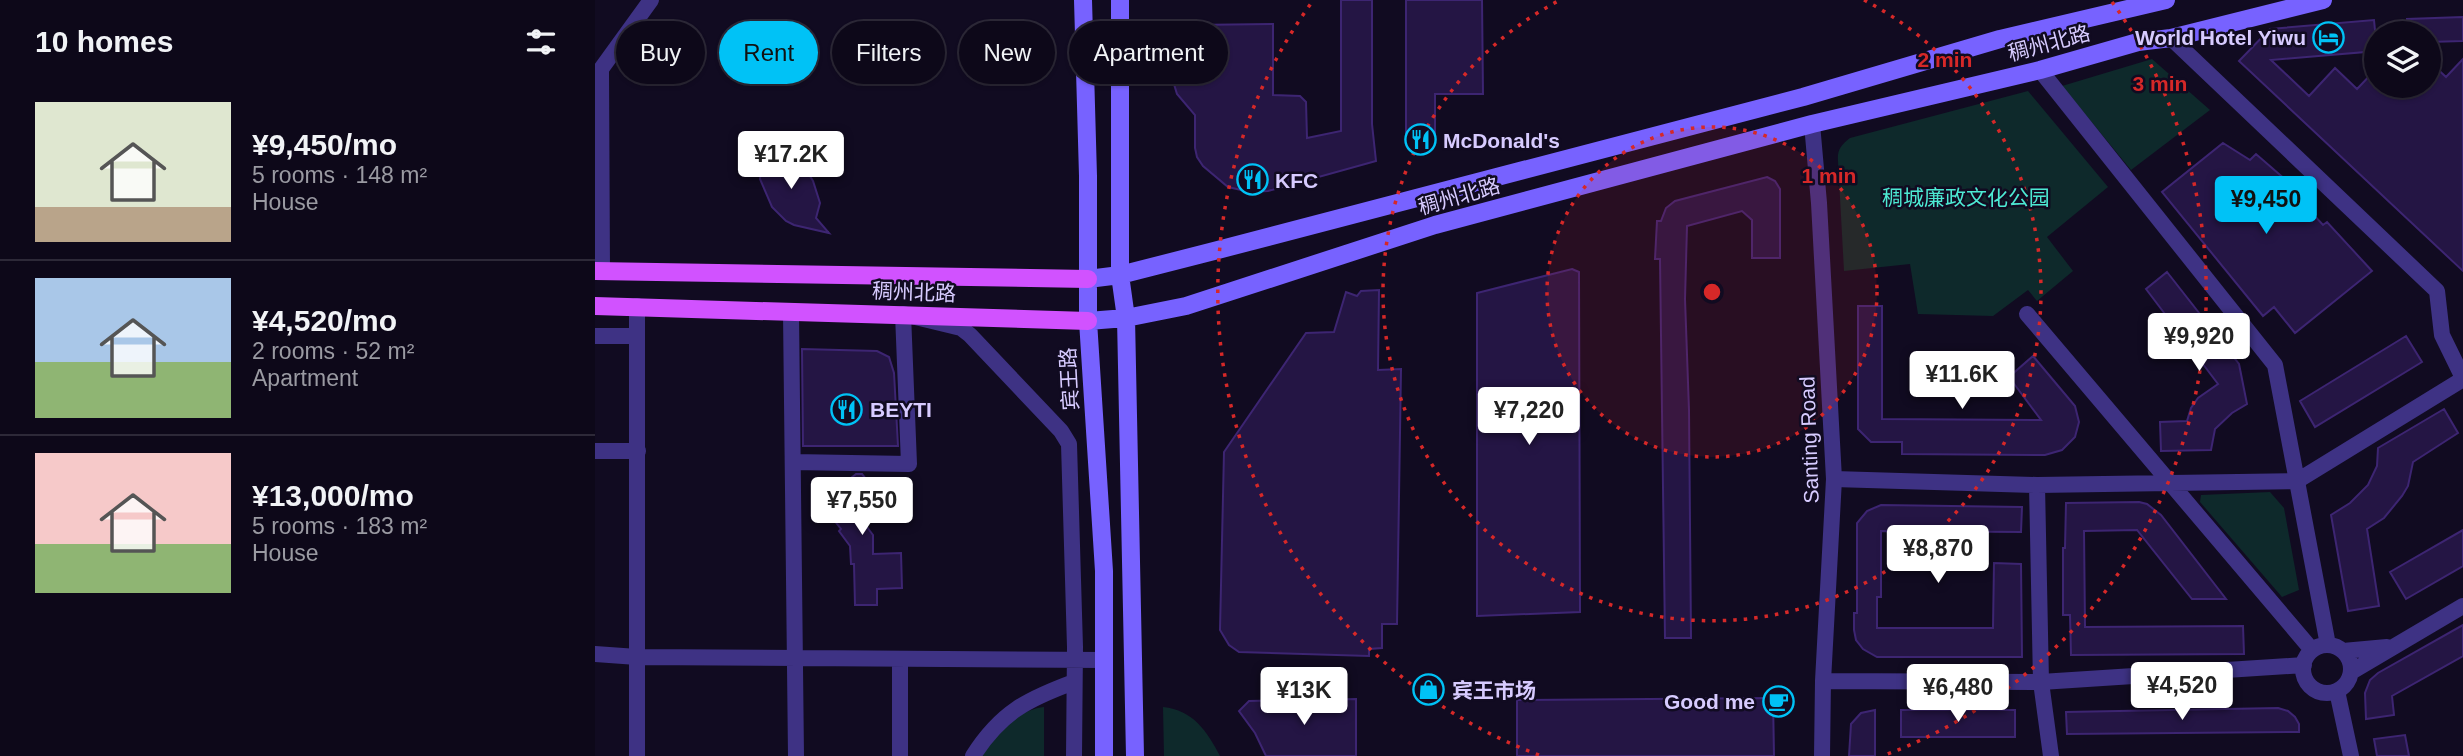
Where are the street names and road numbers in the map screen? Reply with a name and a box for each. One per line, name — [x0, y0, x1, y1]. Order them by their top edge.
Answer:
street label: 稠州北路 — [2005, 21, 2093, 65]
street label: 稠州北路 — [1415, 173, 1503, 219]
street label: 稠州北路 — [872, 279, 956, 305]
street label: 宾王路 — [1056, 347, 1082, 411]
street label: Santing Road — [1795, 376, 1823, 504]

